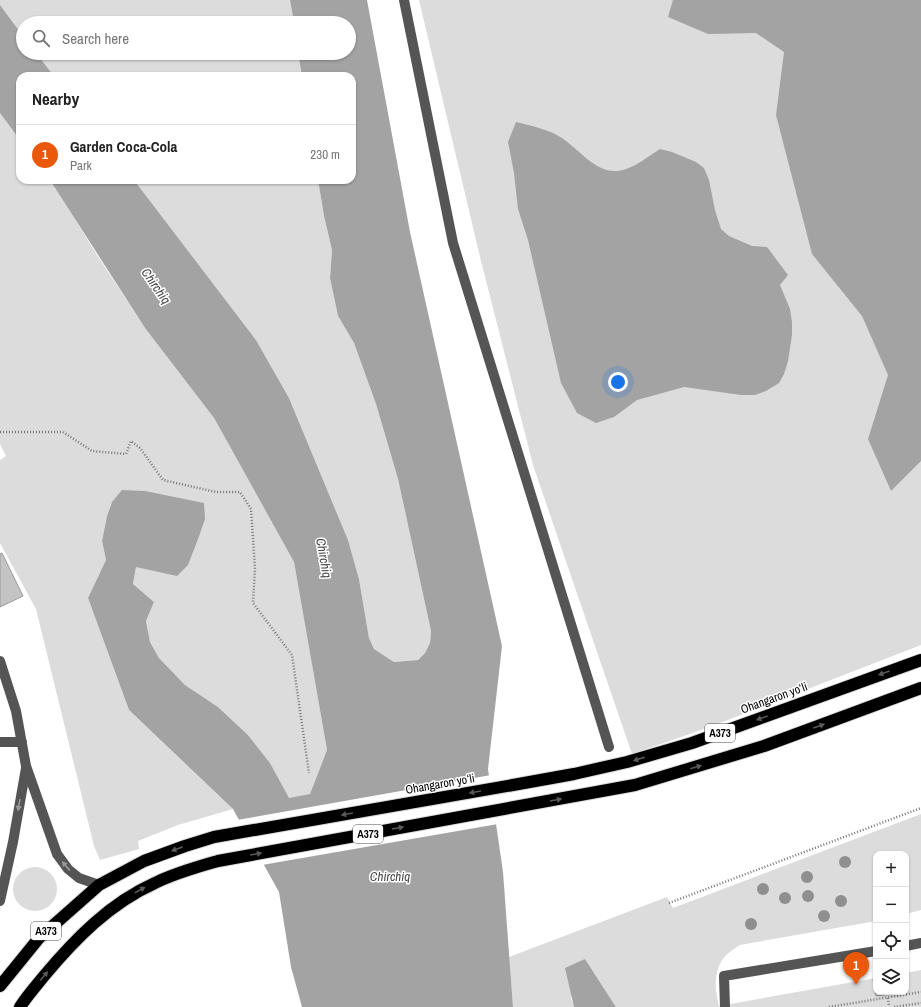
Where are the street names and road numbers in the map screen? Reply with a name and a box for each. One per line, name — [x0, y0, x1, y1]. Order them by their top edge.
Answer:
street label: Ohangaron yoʻli — [738, 679, 810, 717]
road number: A373 — [705, 724, 735, 742]
street label: Ohangaron yoʻli — [404, 770, 476, 798]
road number: A373 — [353, 825, 383, 843]
road number: A373 — [31, 922, 61, 940]

